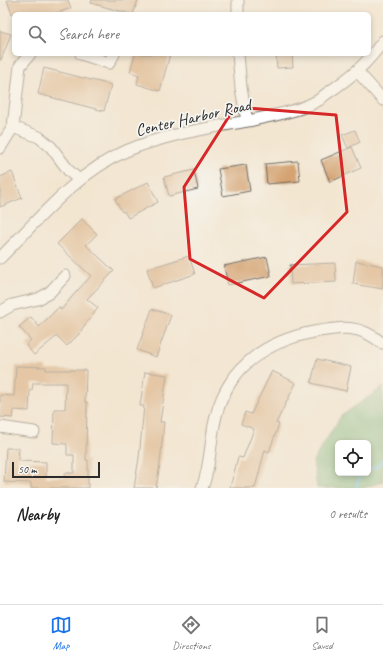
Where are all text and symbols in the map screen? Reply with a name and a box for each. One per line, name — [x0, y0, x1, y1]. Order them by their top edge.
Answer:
search box — [12, 12, 371, 56]
icon: search — [26, 23, 48, 45]
text: Search here — [58, 25, 119, 44]
street label: Center Harbor Road — [134, 94, 255, 141]
map controls — [335, 440, 371, 476]
button: locate — [335, 440, 371, 476]
scale bar — [12, 460, 100, 479]
text: 50 m — [18, 462, 37, 476]
text: Nearby — [16, 504, 59, 525]
text: 0 results — [329, 506, 367, 522]
tab: Map — [50, 614, 72, 652]
tab: Directions — [172, 614, 211, 652]
tab: Saved — [311, 614, 333, 652]

